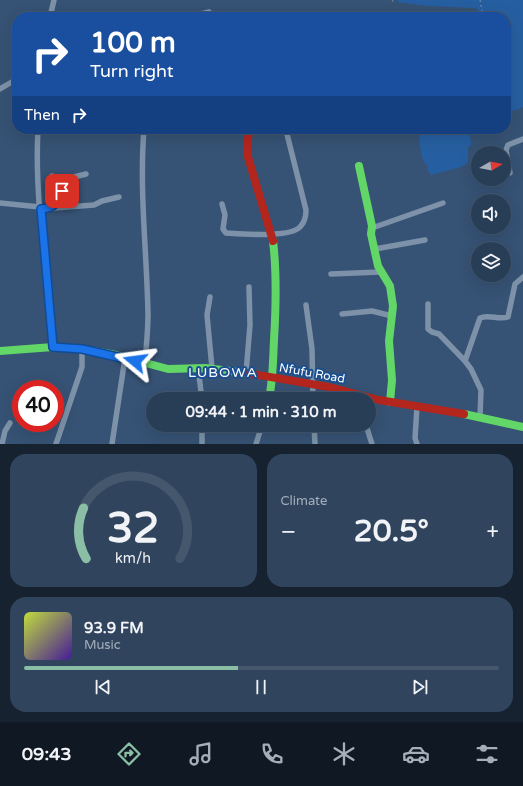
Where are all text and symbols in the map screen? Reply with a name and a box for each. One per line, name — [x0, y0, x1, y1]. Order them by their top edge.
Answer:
text: 100 m — [90, 26, 176, 60]
icon: right — [24, 28, 76, 80]
text: Turn right — [90, 60, 174, 82]
icon: right — [68, 104, 90, 126]
text: Then — [24, 106, 60, 124]
north arrow — [471, 146, 511, 186]
map controls — [471, 146, 511, 282]
pin — [45, 174, 79, 208]
icon: arrive — [51, 180, 73, 202]
button: sound — [471, 194, 511, 234]
button: layers — [471, 242, 511, 282]
position arrow — [114, 340, 156, 382]
street label: Nfufu Road — [278, 360, 346, 386]
district label: LUBOWA — [188, 364, 258, 381]
speed limit sign: 40 — [12, 380, 64, 432]
text: 09:44 · 1 min · 310 m — [186, 403, 336, 421]
text: Climate — [281, 493, 327, 509]
text: 32 — [107, 503, 159, 553]
text: 20.5° — [354, 513, 429, 550]
text: − — [281, 519, 296, 545]
text: + — [487, 519, 499, 545]
text: km/h — [115, 549, 151, 566]
text: 93.9 FM — [84, 619, 144, 637]
text: Music — [84, 637, 121, 653]
icon: previous — [92, 676, 114, 698]
icon: pause — [250, 676, 272, 698]
icon: next — [409, 676, 431, 698]
icon: directions — [115, 740, 143, 768]
icon: music — [187, 740, 215, 768]
icon: phone — [258, 740, 286, 768]
icon: climate — [330, 740, 358, 768]
icon: car — [402, 740, 430, 768]
icon: filters — [473, 740, 501, 768]
text: 09:43 — [22, 743, 72, 765]

